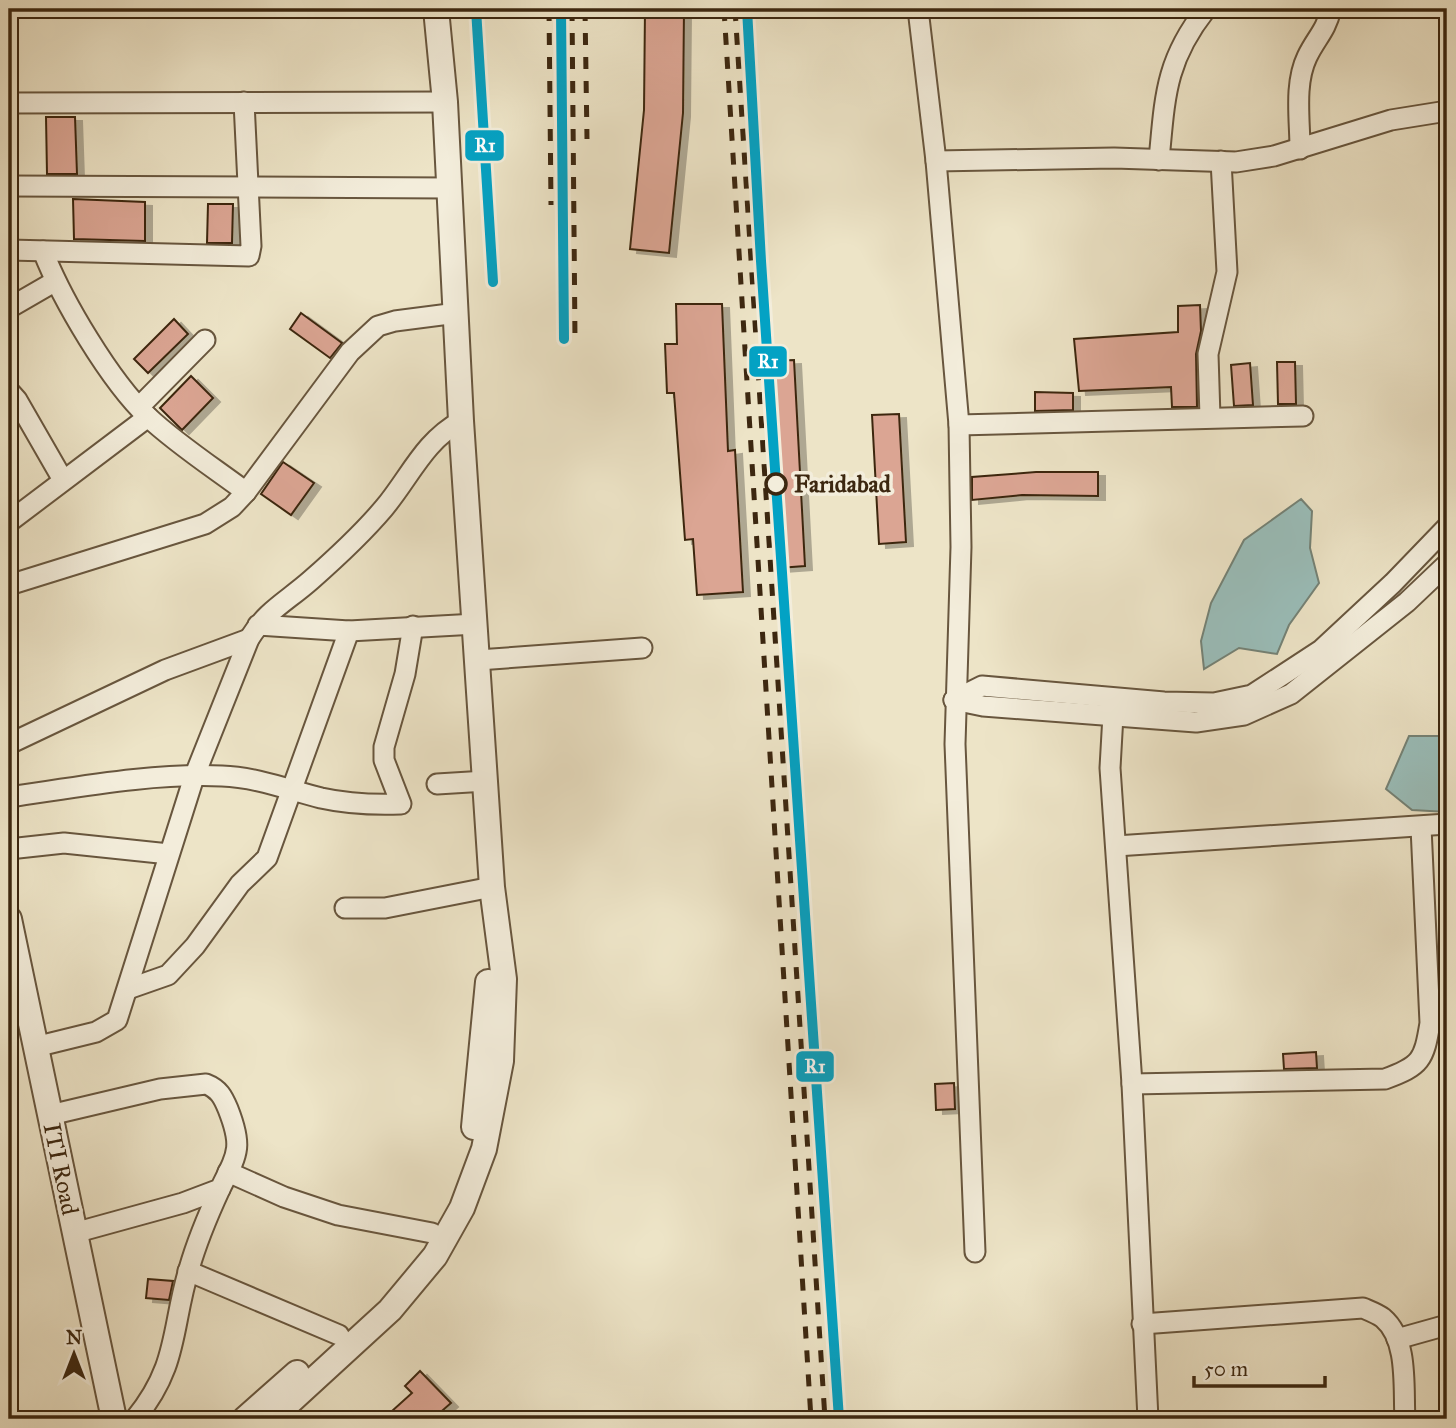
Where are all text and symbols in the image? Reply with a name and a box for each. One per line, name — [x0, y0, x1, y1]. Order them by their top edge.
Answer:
line badge: R1 — [464, 129, 505, 162]
text: R1 — [475, 134, 496, 157]
line badge: R1 — [748, 345, 788, 378]
text: R1 — [758, 350, 779, 373]
place label: Faridabad — [794, 469, 892, 499]
marker: Faridabad — [765, 473, 787, 495]
line badge: R1 — [795, 1050, 835, 1083]
text: R1 — [805, 1055, 826, 1078]
street label: ITI Road — [37, 1120, 85, 1218]
north arrow — [38, 1320, 108, 1390]
text: N — [66, 1326, 82, 1349]
scale bar — [1194, 1344, 1325, 1388]
text: 50 m — [1204, 1356, 1249, 1382]

